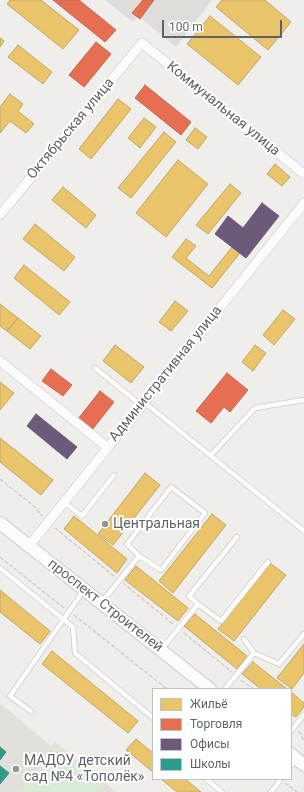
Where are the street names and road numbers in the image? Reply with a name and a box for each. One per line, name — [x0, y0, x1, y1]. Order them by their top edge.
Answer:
street label: Коммунальная улица — [163, 58, 283, 160]
street label: Октябрьская улица — [24, 75, 118, 183]
street label: Административная улица — [106, 303, 226, 445]
street label: проспект Строителей — [44, 556, 166, 656]

